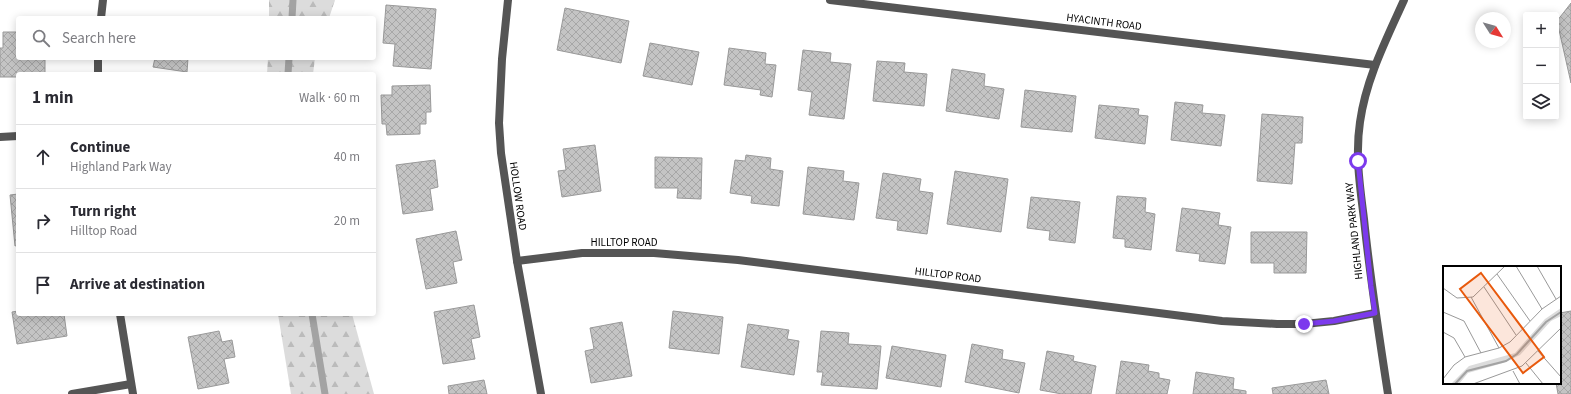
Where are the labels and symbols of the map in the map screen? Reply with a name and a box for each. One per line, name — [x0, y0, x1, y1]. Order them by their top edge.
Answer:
street label: HYACINTH ROAD — [1065, 10, 1143, 34]
north arrow — [1475, 12, 1511, 48]
route start — [1349, 152, 1367, 170]
street label: HOLLOW ROAD — [506, 161, 530, 232]
street label: HIGHLAND PARK WAY — [1341, 181, 1367, 280]
street label: HILLTOP ROAD — [591, 235, 658, 250]
street label: HILLTOP ROAD — [914, 263, 982, 287]
inset map — [1443, 266, 1561, 384]
route end — [1295, 315, 1313, 333]

